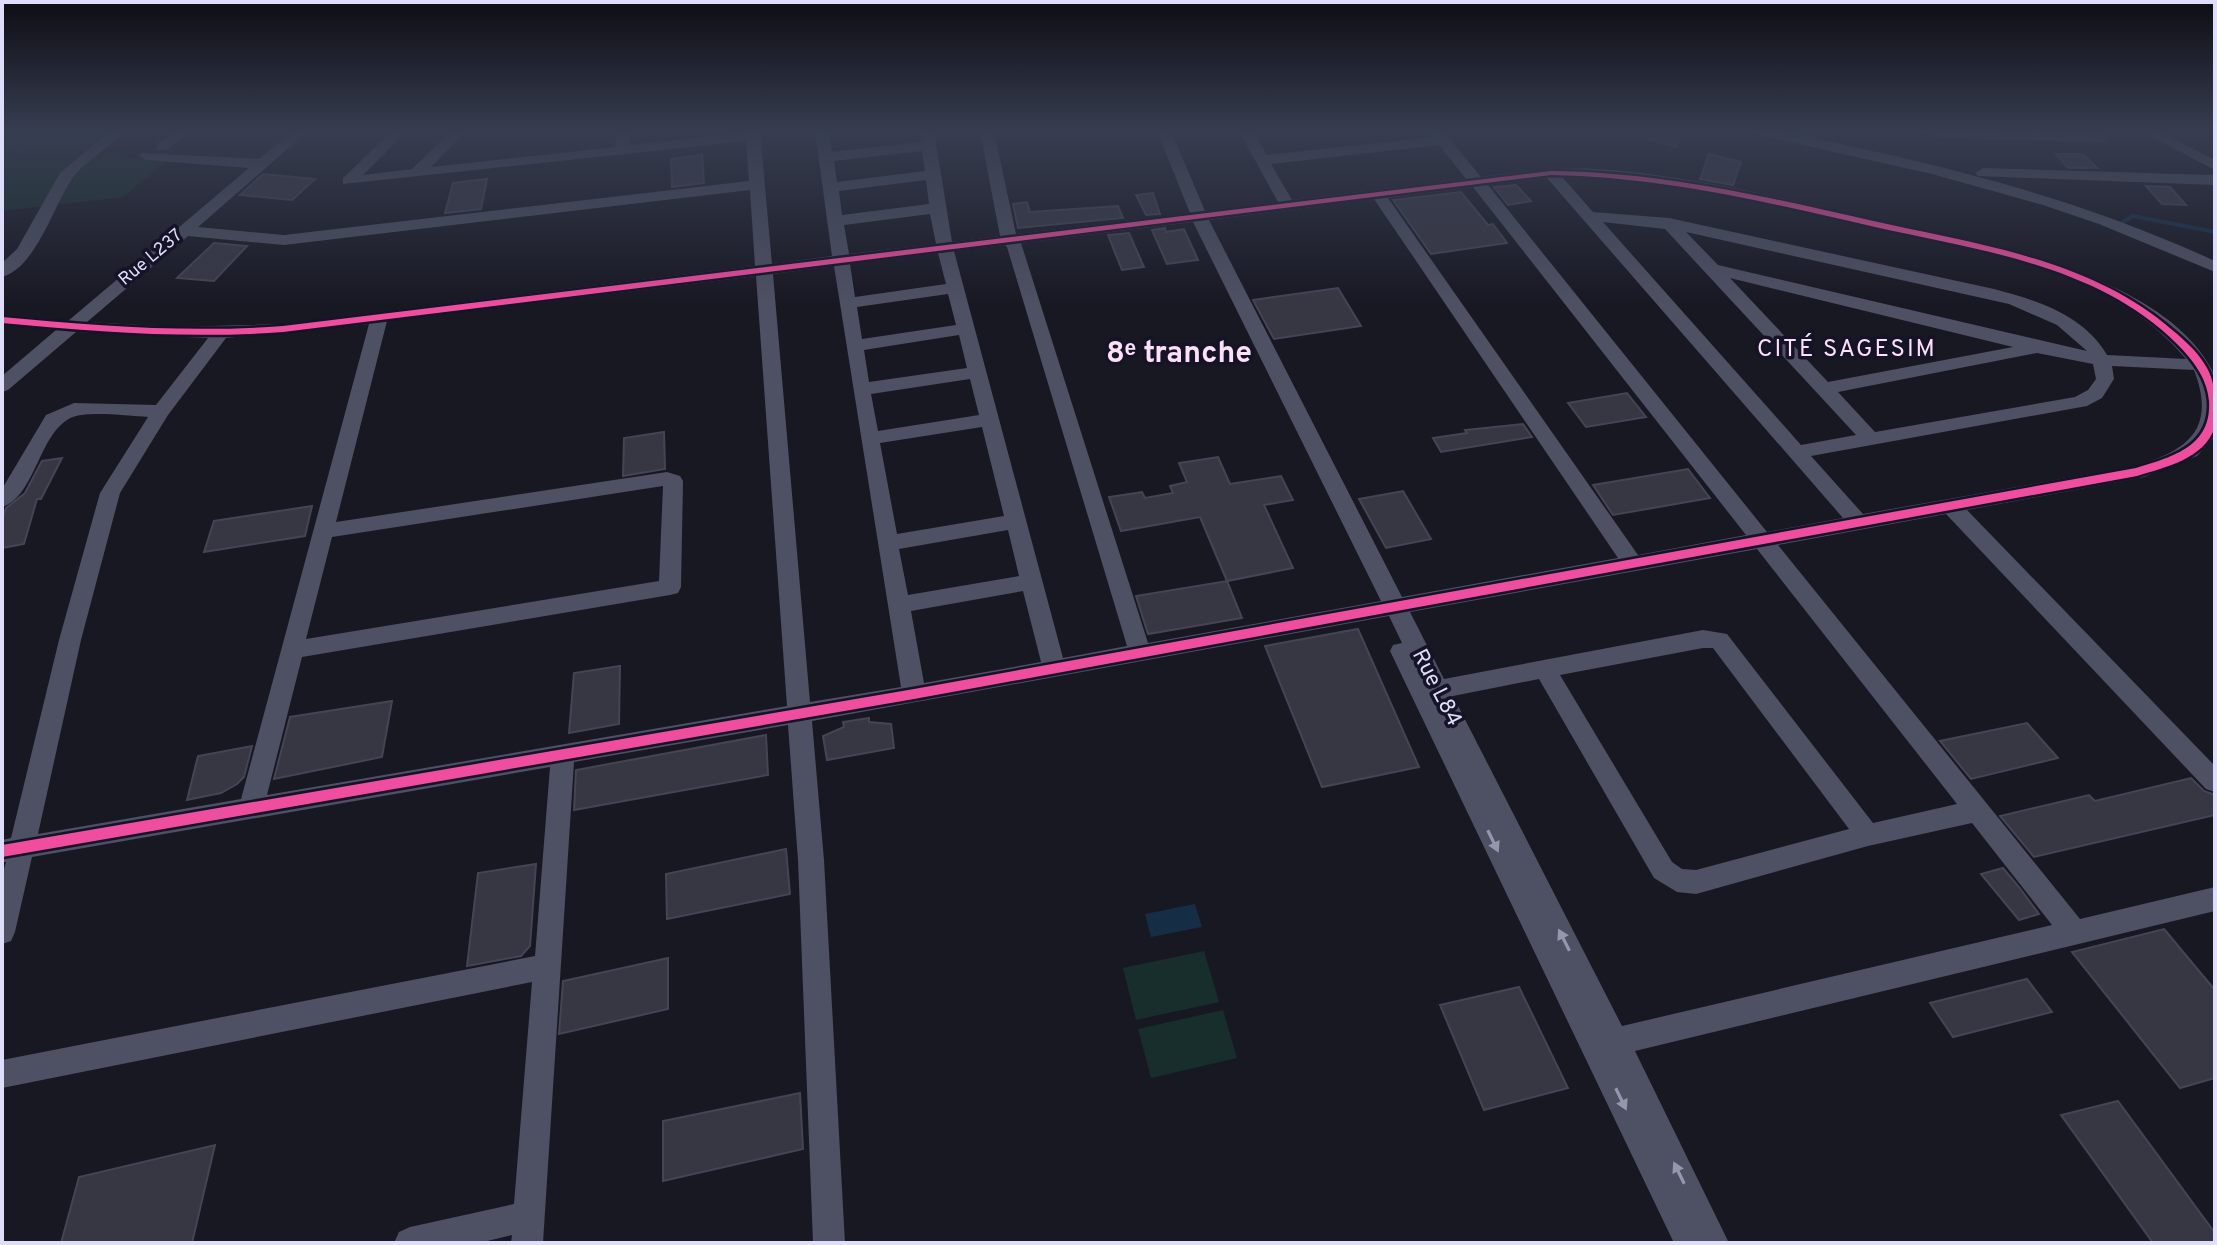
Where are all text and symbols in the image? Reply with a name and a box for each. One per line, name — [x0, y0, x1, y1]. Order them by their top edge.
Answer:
street label: Rue L237 — [114, 225, 188, 291]
district label: CITÉ SAGESIM — [1757, 333, 1937, 365]
district label: 8ᵉ tranche — [1106, 336, 1252, 373]
street label: Rue L84 — [1405, 645, 1467, 731]
one-way arrow — [1486, 830, 1500, 853]
one-way arrow — [1557, 928, 1570, 951]
one-way arrow — [1614, 1088, 1628, 1111]
one-way arrow — [1672, 1161, 1686, 1184]

